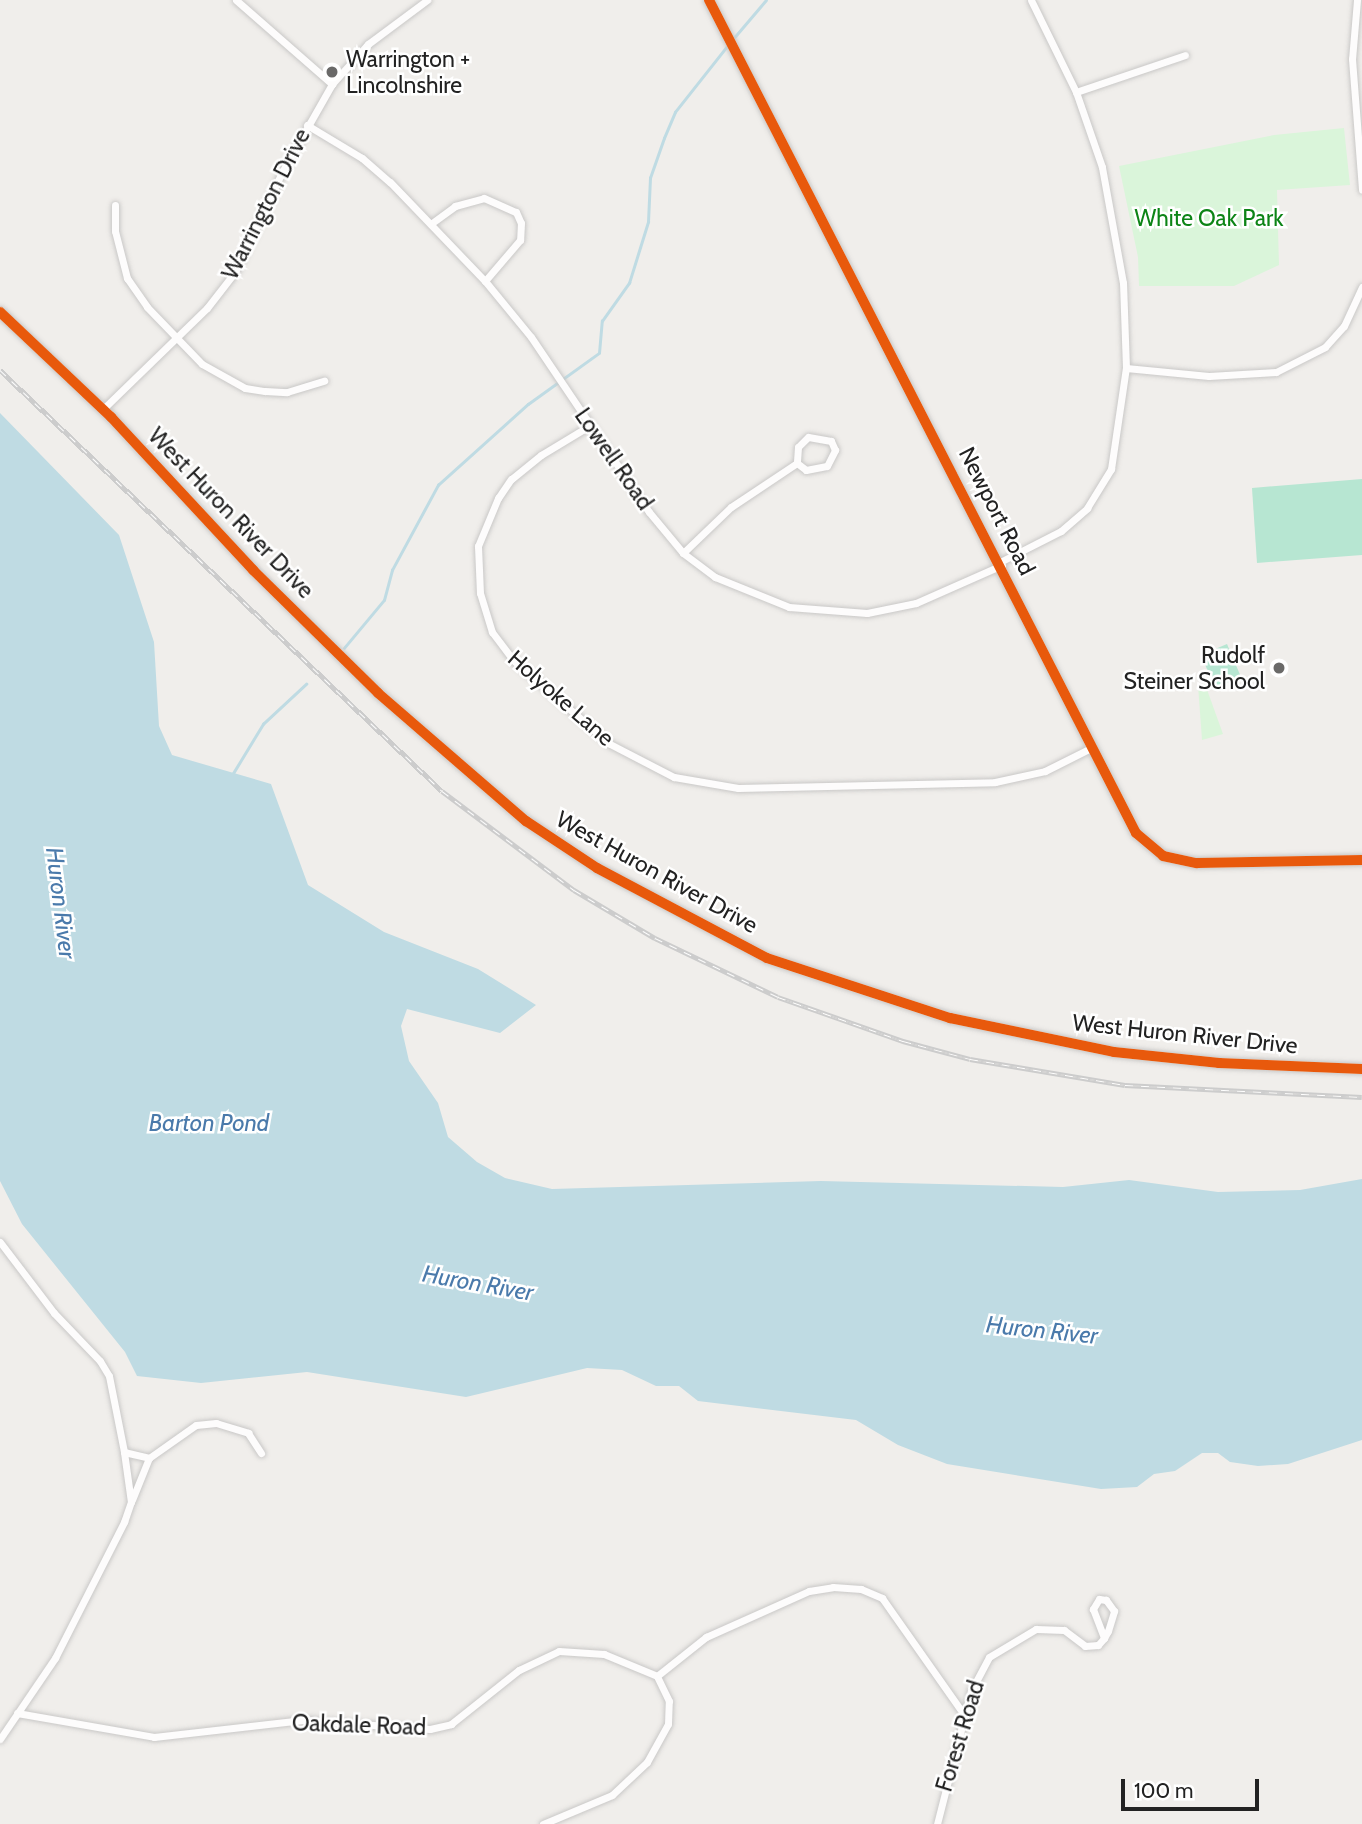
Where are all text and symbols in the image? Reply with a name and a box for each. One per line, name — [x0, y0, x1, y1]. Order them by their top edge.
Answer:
place label: Warrington + Lincolnshire — [346, 45, 470, 99]
marker: Warrington + Lincolnshire — [324, 64, 340, 80]
street label: Warrington Drive — [216, 124, 316, 284]
park label: White Oak Park — [1134, 204, 1284, 232]
street label: Lowell Road — [569, 403, 659, 515]
street label: West Huron River Drive — [142, 422, 320, 604]
street label: Newport Road — [953, 442, 1041, 580]
place label: Rudolf Steiner School — [1123, 641, 1265, 695]
street label: Holyoke Lane — [502, 644, 620, 752]
marker: Rudolf Steiner School — [1271, 660, 1287, 676]
street label: West Huron River Drive — [551, 805, 763, 939]
water label: Huron River — [40, 846, 82, 960]
street label: West Huron River Drive — [1071, 1008, 1299, 1060]
water label: Barton Pond — [149, 1109, 269, 1137]
water label: Huron River — [420, 1259, 536, 1307]
water label: Huron River — [985, 1310, 1099, 1350]
street label: Forest Road — [930, 1677, 990, 1795]
street label: Oakdale Road — [291, 1709, 427, 1741]
scale bar — [1124, 1764, 1262, 1808]
text: 100 m — [1134, 1778, 1193, 1803]

